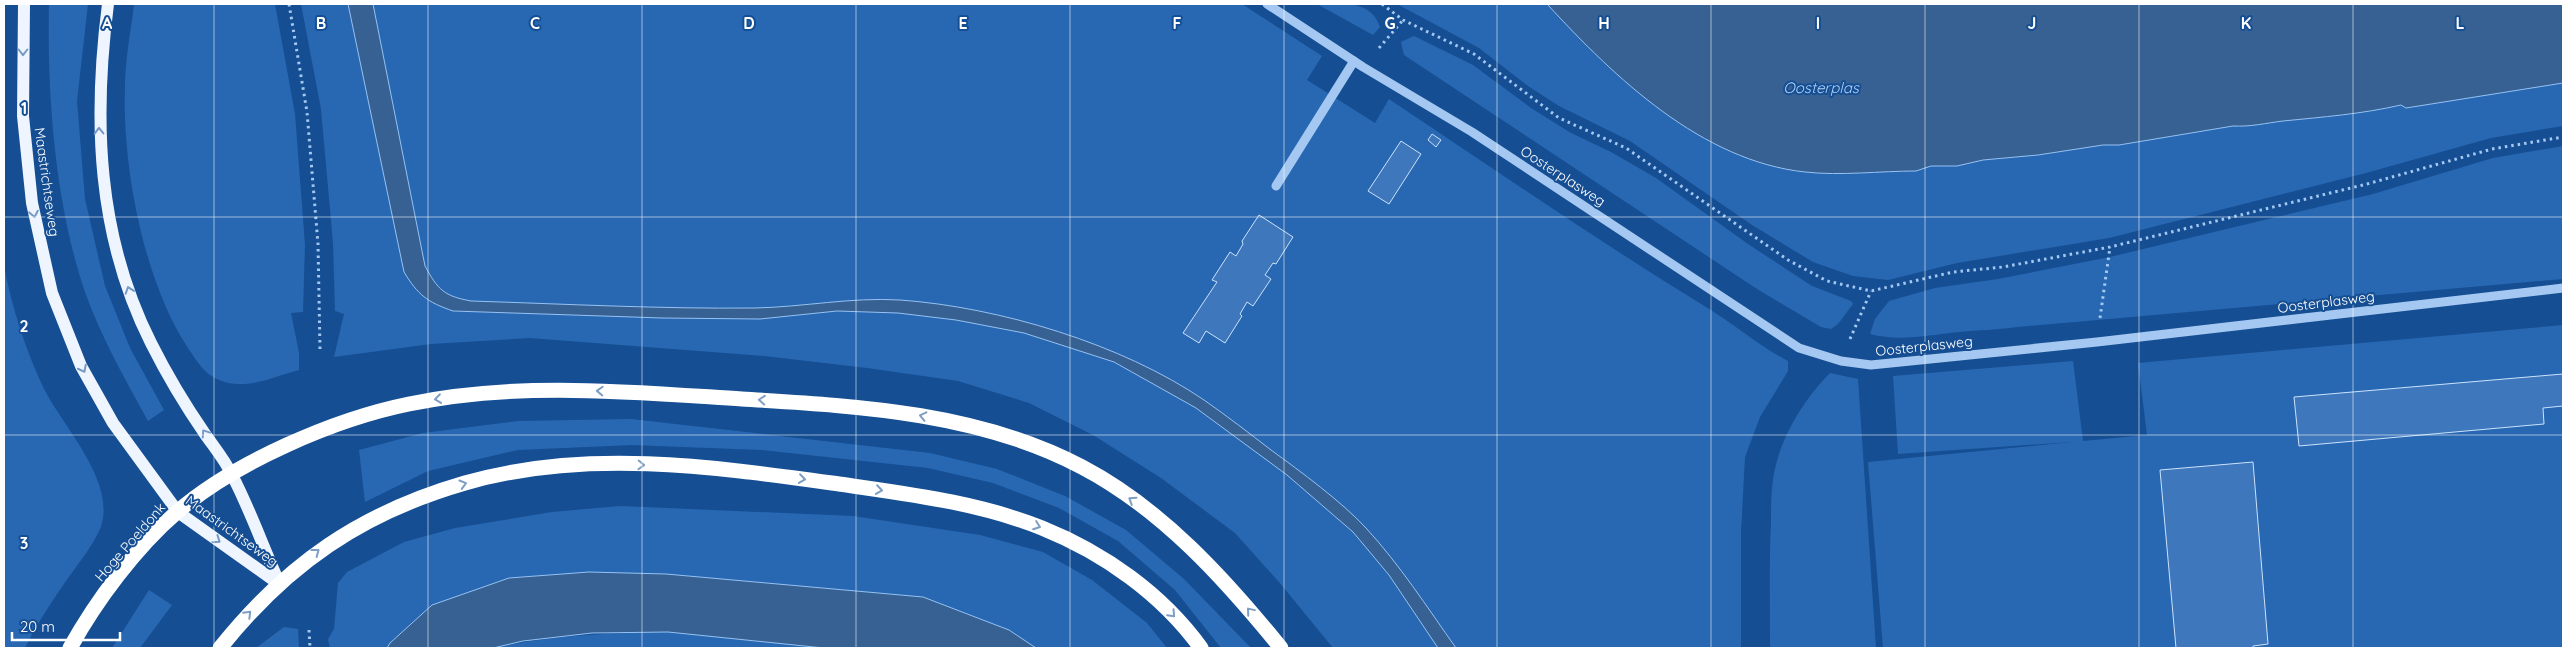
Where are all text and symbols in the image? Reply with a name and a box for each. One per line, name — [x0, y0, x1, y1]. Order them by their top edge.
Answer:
text: A — [102, 13, 113, 33]
text: B — [316, 13, 326, 33]
text: C — [530, 13, 540, 33]
text: D — [743, 13, 755, 33]
text: E — [958, 13, 968, 33]
text: F — [1173, 13, 1182, 33]
text: G — [1384, 13, 1396, 33]
text: H — [1598, 13, 1610, 33]
text: I — [1816, 13, 1820, 33]
text: J — [2028, 13, 2036, 33]
text: K — [2241, 13, 2251, 33]
text: L — [2456, 13, 2465, 33]
one-way arrow — [18, 49, 28, 57]
water label: Oosterplas — [1783, 78, 1860, 97]
text: 1 — [21, 98, 27, 118]
street label: Maastrichtseweg — [30, 126, 64, 238]
one-way arrow — [94, 127, 104, 135]
street label: Oosterplasweg — [1517, 142, 1609, 210]
one-way arrow — [28, 210, 39, 219]
one-way arrow — [125, 286, 135, 295]
street label: Oosterplasweg — [2276, 287, 2376, 317]
text: 2 — [19, 316, 29, 336]
street label: Oosterplasweg — [1874, 332, 1974, 360]
one-way arrow — [77, 364, 87, 373]
one-way arrow — [595, 385, 603, 396]
one-way arrow — [433, 394, 442, 404]
one-way arrow — [758, 395, 766, 406]
one-way arrow — [919, 412, 928, 422]
one-way arrow — [201, 430, 211, 439]
one-way arrow — [637, 460, 645, 470]
one-way arrow — [799, 473, 807, 484]
one-way arrow — [459, 480, 467, 490]
one-way arrow — [874, 484, 883, 494]
street label: Maastrichtseweg — [182, 491, 282, 571]
one-way arrow — [1129, 496, 1138, 506]
street label: Hoge Poeldonk — [91, 499, 169, 585]
one-way arrow — [1032, 520, 1040, 530]
text: 3 — [20, 533, 28, 553]
one-way arrow — [212, 534, 221, 543]
one-way arrow — [310, 549, 320, 558]
one-way arrow — [1247, 607, 1256, 616]
one-way arrow — [1166, 608, 1175, 617]
scale bar — [12, 610, 120, 642]
one-way arrow — [242, 611, 251, 620]
text: 20 m — [20, 617, 55, 636]

